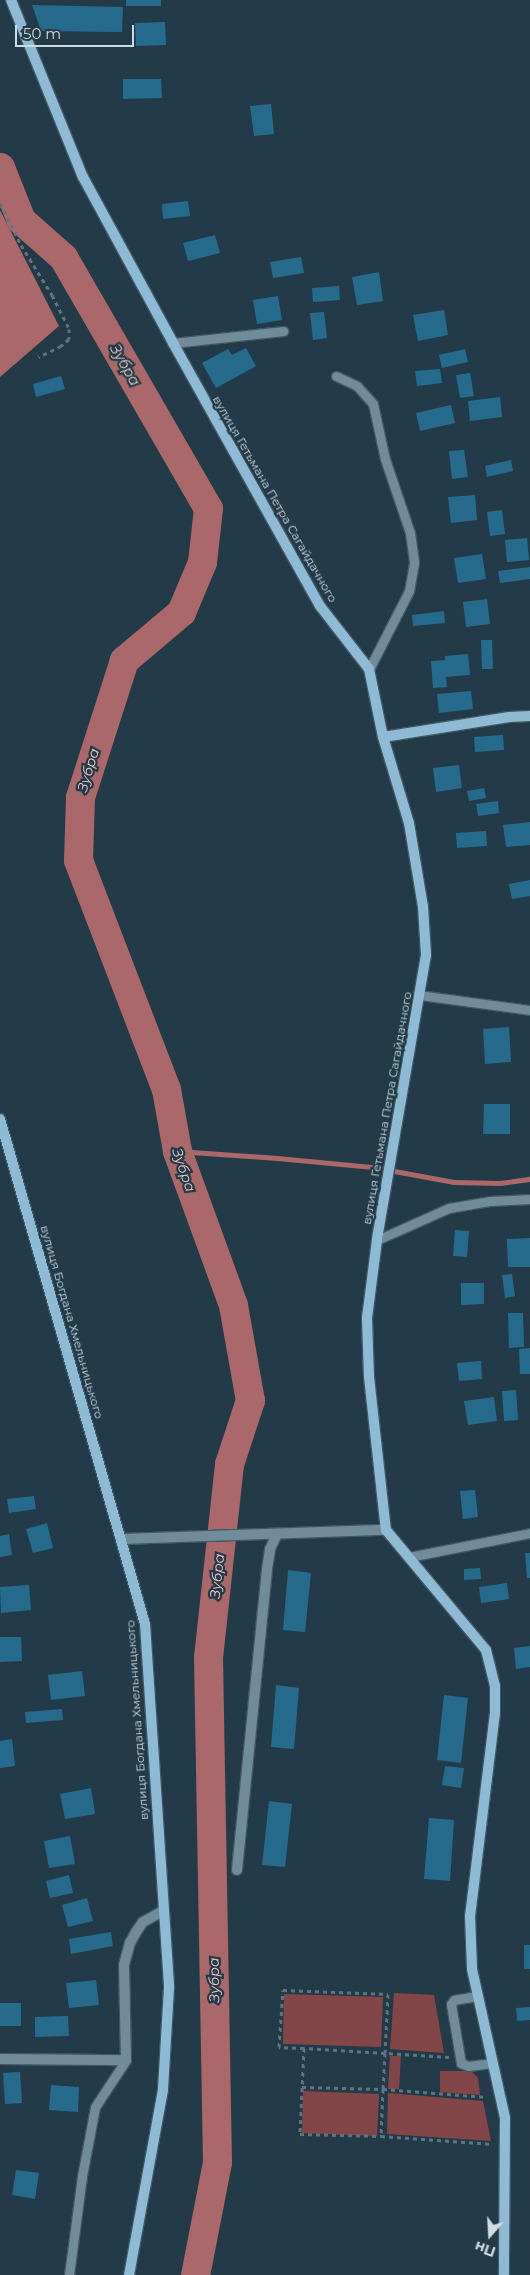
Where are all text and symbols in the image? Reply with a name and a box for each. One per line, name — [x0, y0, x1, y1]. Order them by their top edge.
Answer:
scale bar — [18, 15, 136, 47]
text: 50 m — [23, 24, 61, 43]
water label: Зубра — [106, 341, 144, 389]
street label: вулиця Гетьмана Петра Сагайдачного — [210, 393, 340, 605]
water label: Зубра — [73, 746, 103, 794]
street label: вулиця Гетьмана Петра Сагайдачного — [359, 990, 415, 1226]
water label: Зубра — [169, 1146, 199, 1194]
street label: вулиця Богдана Хмельницького — [37, 1224, 107, 1420]
water label: Зубра — [206, 1553, 228, 1599]
street label: вулиця Богдана Хмельницького — [123, 1620, 151, 1820]
water label: Зубра — [205, 1957, 223, 2003]
north arrow — [465, 2210, 515, 2260]
text: Пн — [472, 2237, 498, 2261]

